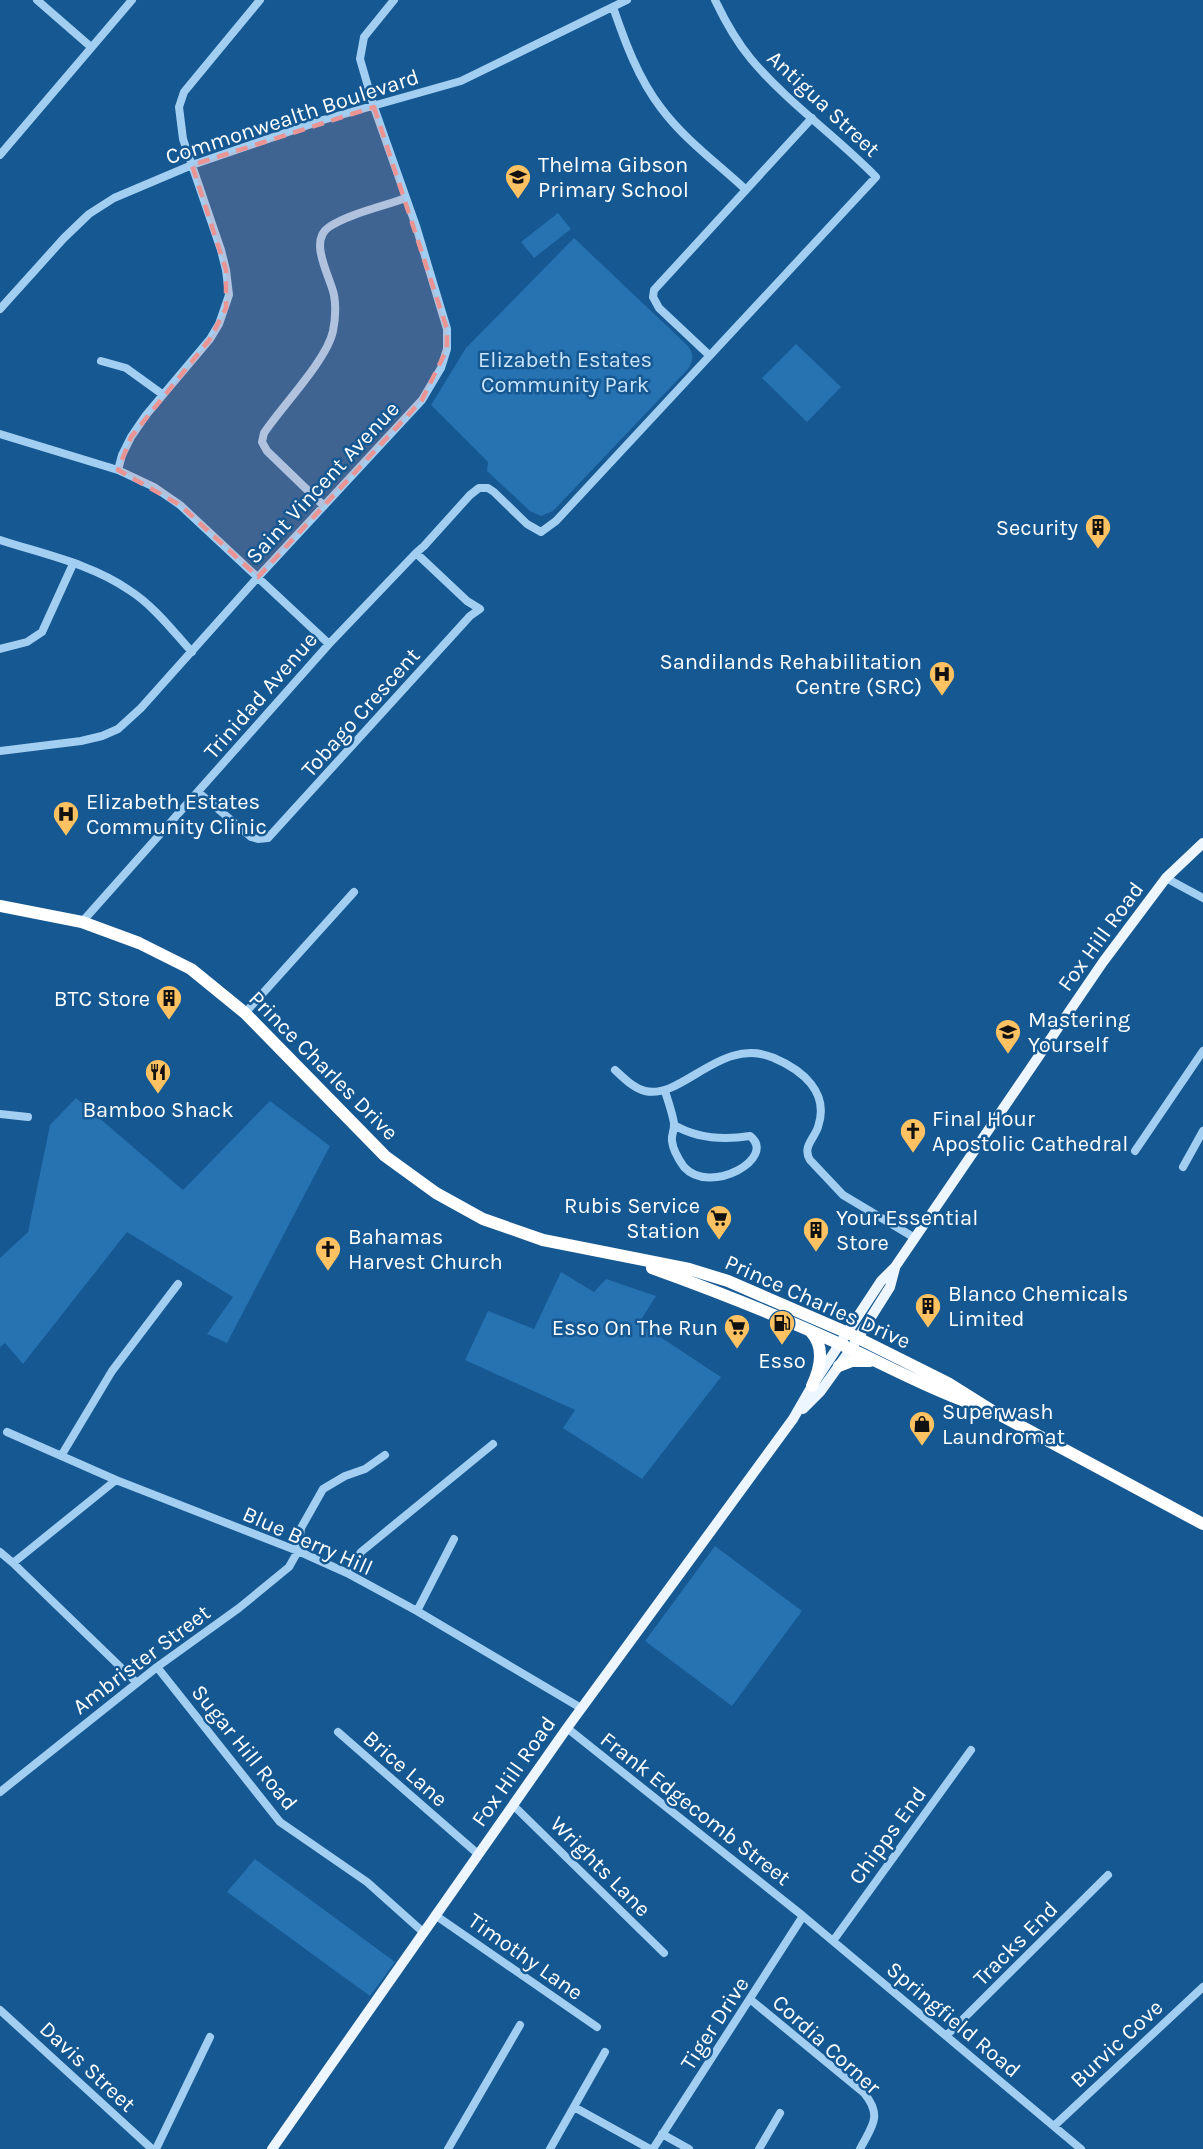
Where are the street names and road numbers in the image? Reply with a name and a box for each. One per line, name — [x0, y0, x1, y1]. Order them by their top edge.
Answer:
street label: Antigua Street — [762, 45, 885, 162]
street label: Commonwealth Boulevard — [162, 64, 422, 170]
street label: Saint Vincent Avenue — [241, 396, 405, 569]
street label: Trinidad Avenue — [199, 627, 323, 764]
street label: Tobago Crescent — [296, 643, 425, 783]
street label: Fox Hill Road — [1052, 877, 1149, 996]
street label: Prince Charles Drive — [243, 986, 403, 1146]
street label: Prince Charles Drive — [721, 1249, 914, 1355]
street label: Blue Berry Hill — [239, 1501, 377, 1581]
street label: Ambrister Street — [68, 1600, 216, 1720]
street label: Sugar Hill Road — [186, 1680, 303, 1816]
street label: Fox Hill Road — [466, 1711, 561, 1832]
street label: Brice Lane — [358, 1725, 453, 1812]
street label: Frank Edgecomb Street — [595, 1726, 796, 1891]
street label: Chipps End — [844, 1782, 932, 1890]
street label: Wrights Lane — [545, 1811, 656, 1922]
street label: Tracks End — [968, 1896, 1063, 1991]
street label: Timothy Lane — [463, 1908, 588, 2006]
street label: Springfield Road — [881, 1956, 1026, 2083]
street label: Tiger Drive — [675, 1972, 755, 2075]
street label: Cordia Corner — [767, 1989, 886, 2100]
street label: Burvic Cove — [1065, 1994, 1168, 2093]
street label: Davis Street — [34, 2016, 141, 2118]

